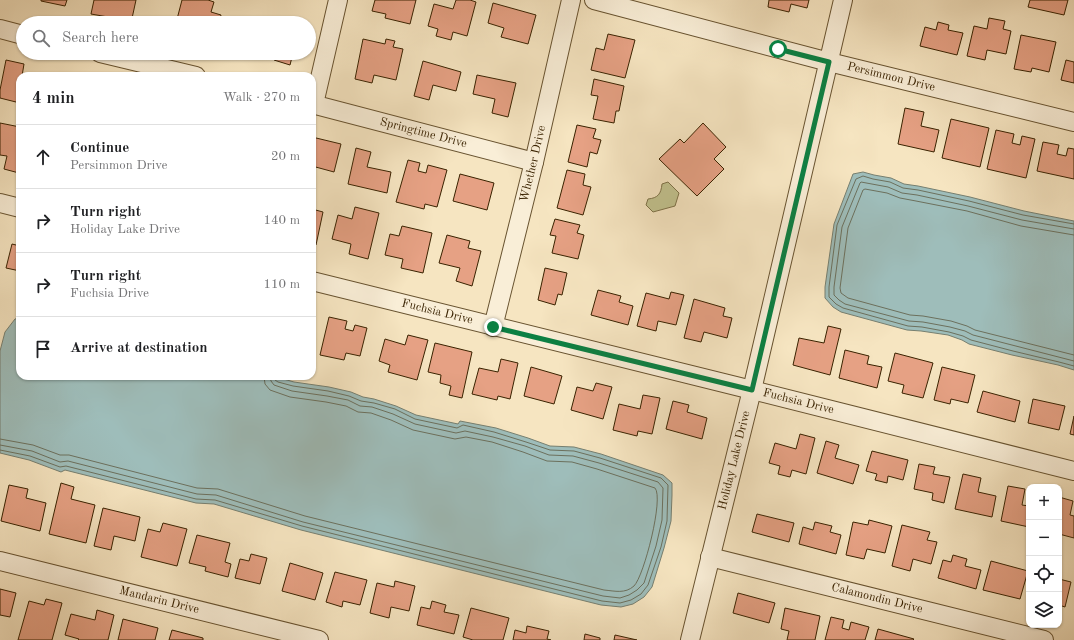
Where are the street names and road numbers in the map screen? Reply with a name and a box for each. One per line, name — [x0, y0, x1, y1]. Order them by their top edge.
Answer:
street label: Persimmon Drive — [846, 61, 937, 94]
street label: Springtime Drive — [378, 116, 469, 150]
street label: Whether Drive — [518, 124, 548, 203]
street label: Fuchsia Drive — [400, 297, 475, 327]
street label: Fuchsia Drive — [761, 387, 836, 416]
street label: Holiday Lake Drive — [716, 409, 753, 511]
street label: Calamondin Drive — [830, 581, 924, 616]
street label: Mandarin Drive — [118, 585, 201, 616]

